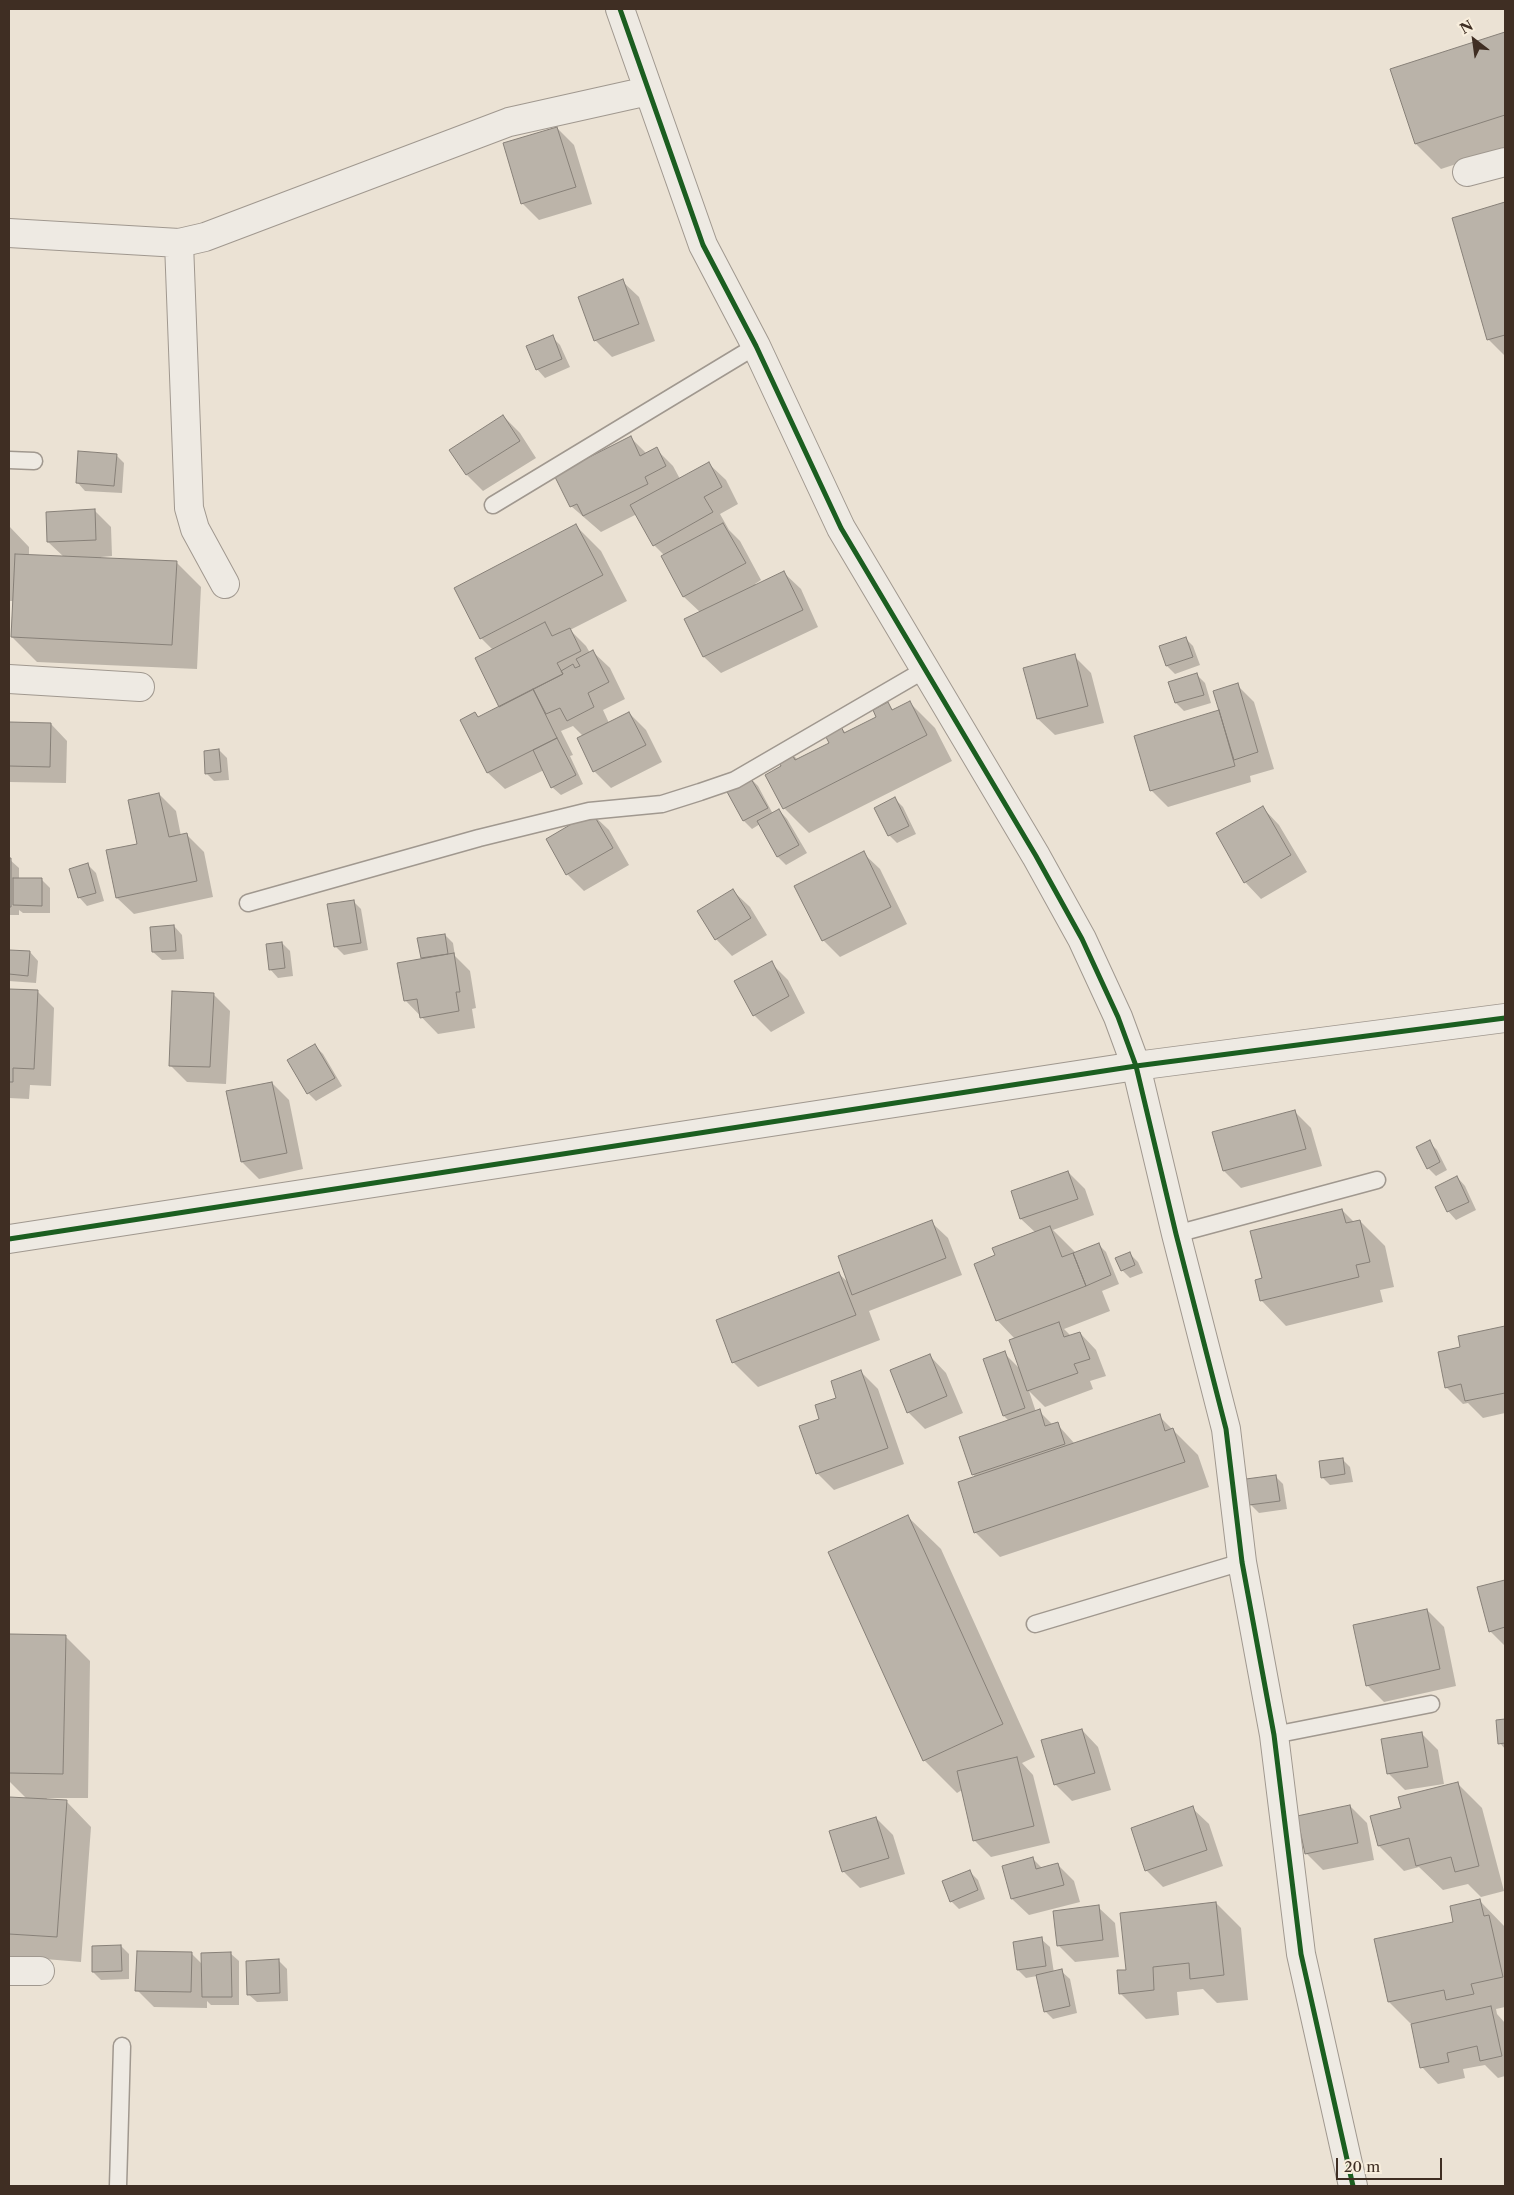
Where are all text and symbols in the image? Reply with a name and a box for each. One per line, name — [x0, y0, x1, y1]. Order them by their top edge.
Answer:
north arrow — [1449, 15, 1499, 65]
text: N — [1457, 16, 1476, 38]
scale bar — [1339, 2148, 1445, 2180]
text: 20 m — [1344, 2157, 1380, 2176]

